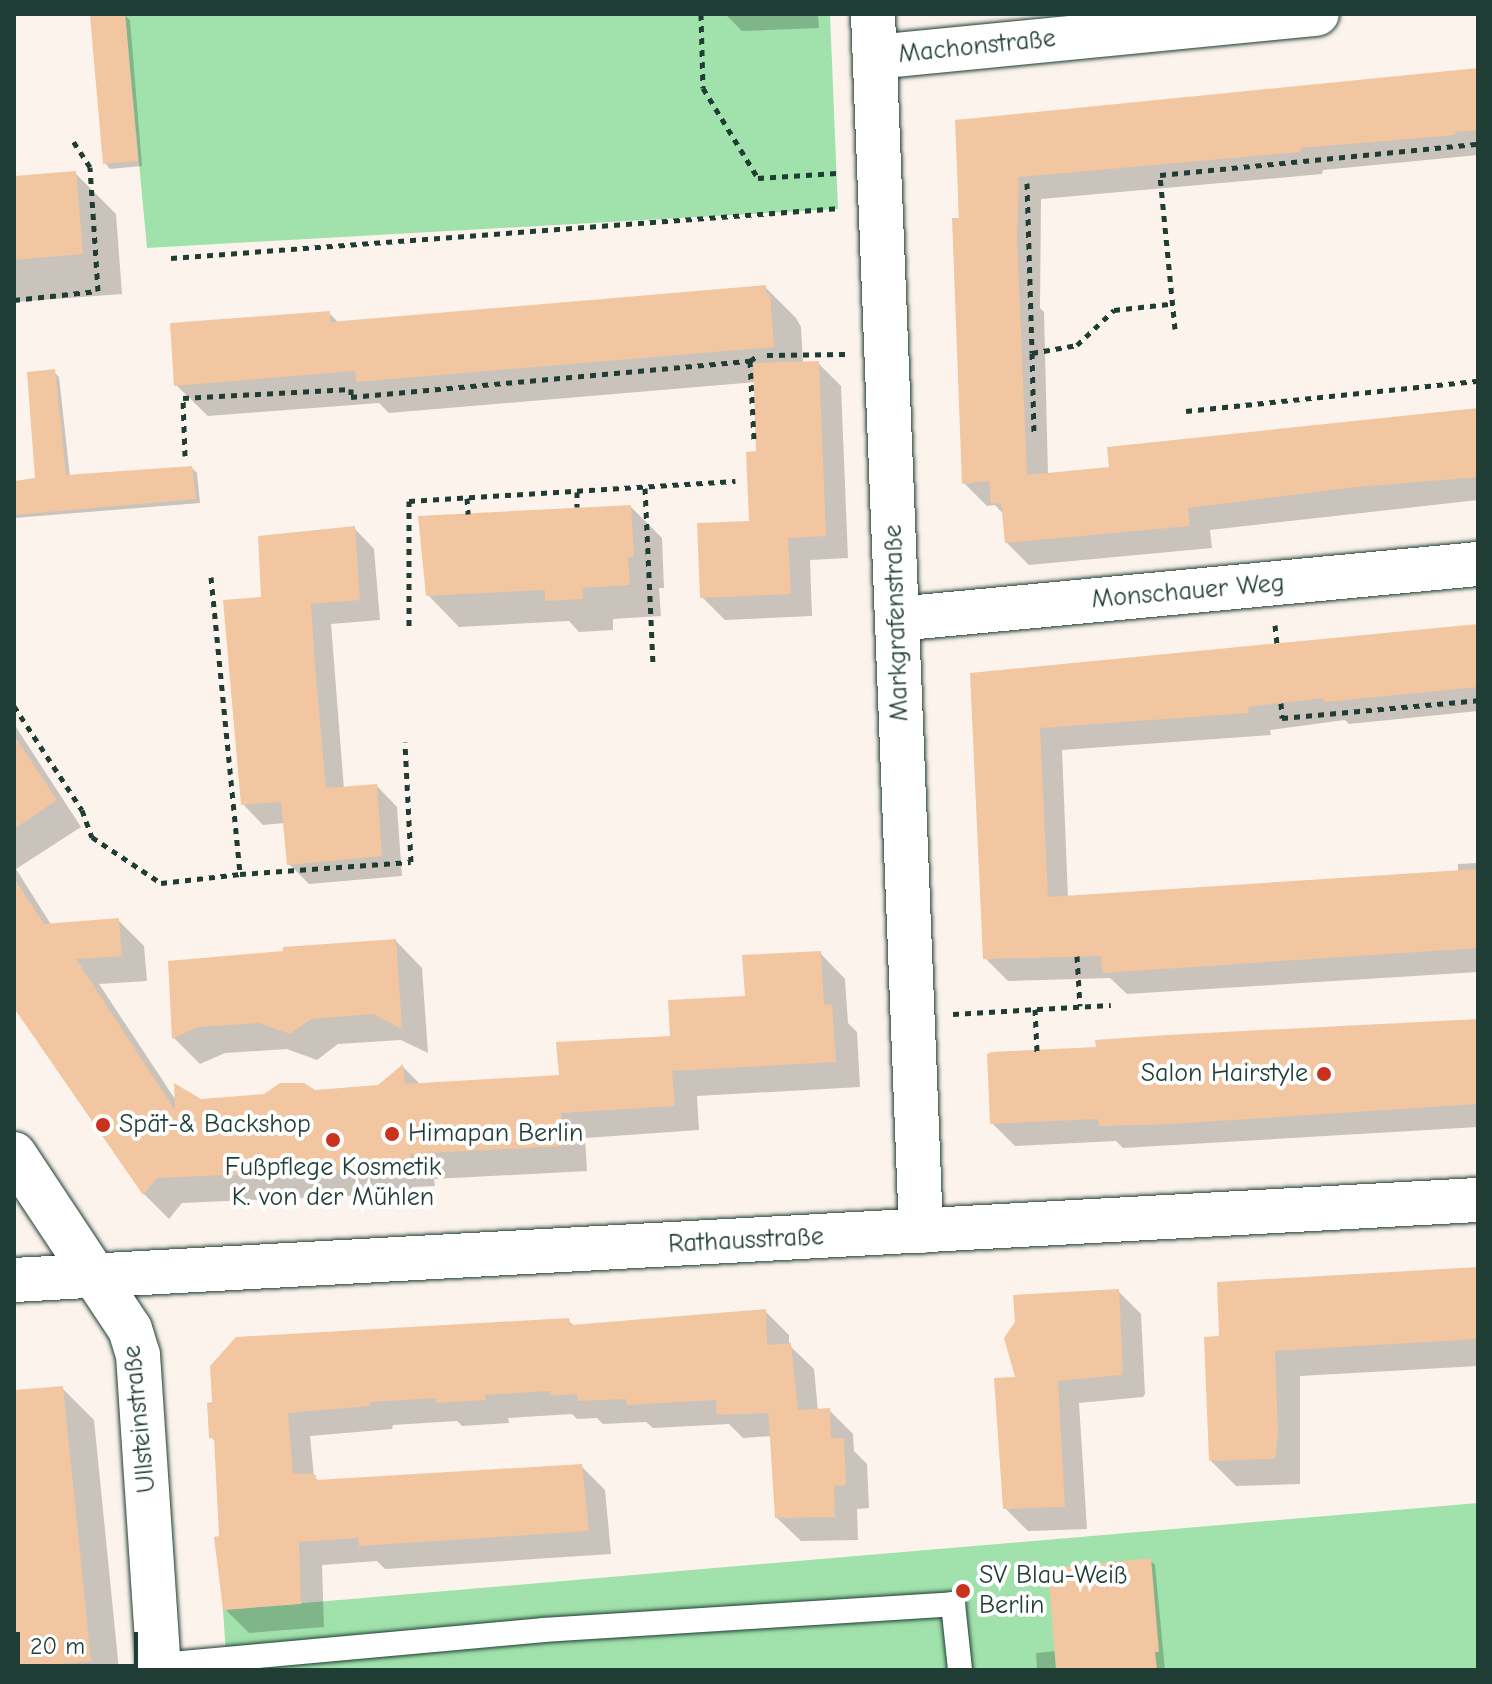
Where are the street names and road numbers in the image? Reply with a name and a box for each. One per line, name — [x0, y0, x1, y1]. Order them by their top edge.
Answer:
street label: Machonstraße — [897, 23, 1057, 71]
street label: Markgrafenstraße — [878, 524, 916, 722]
street label: Monschauer Weg — [1090, 568, 1286, 616]
street label: Rathausstraße — [667, 1221, 825, 1261]
street label: Ullsteinstraße — [117, 1344, 163, 1494]

